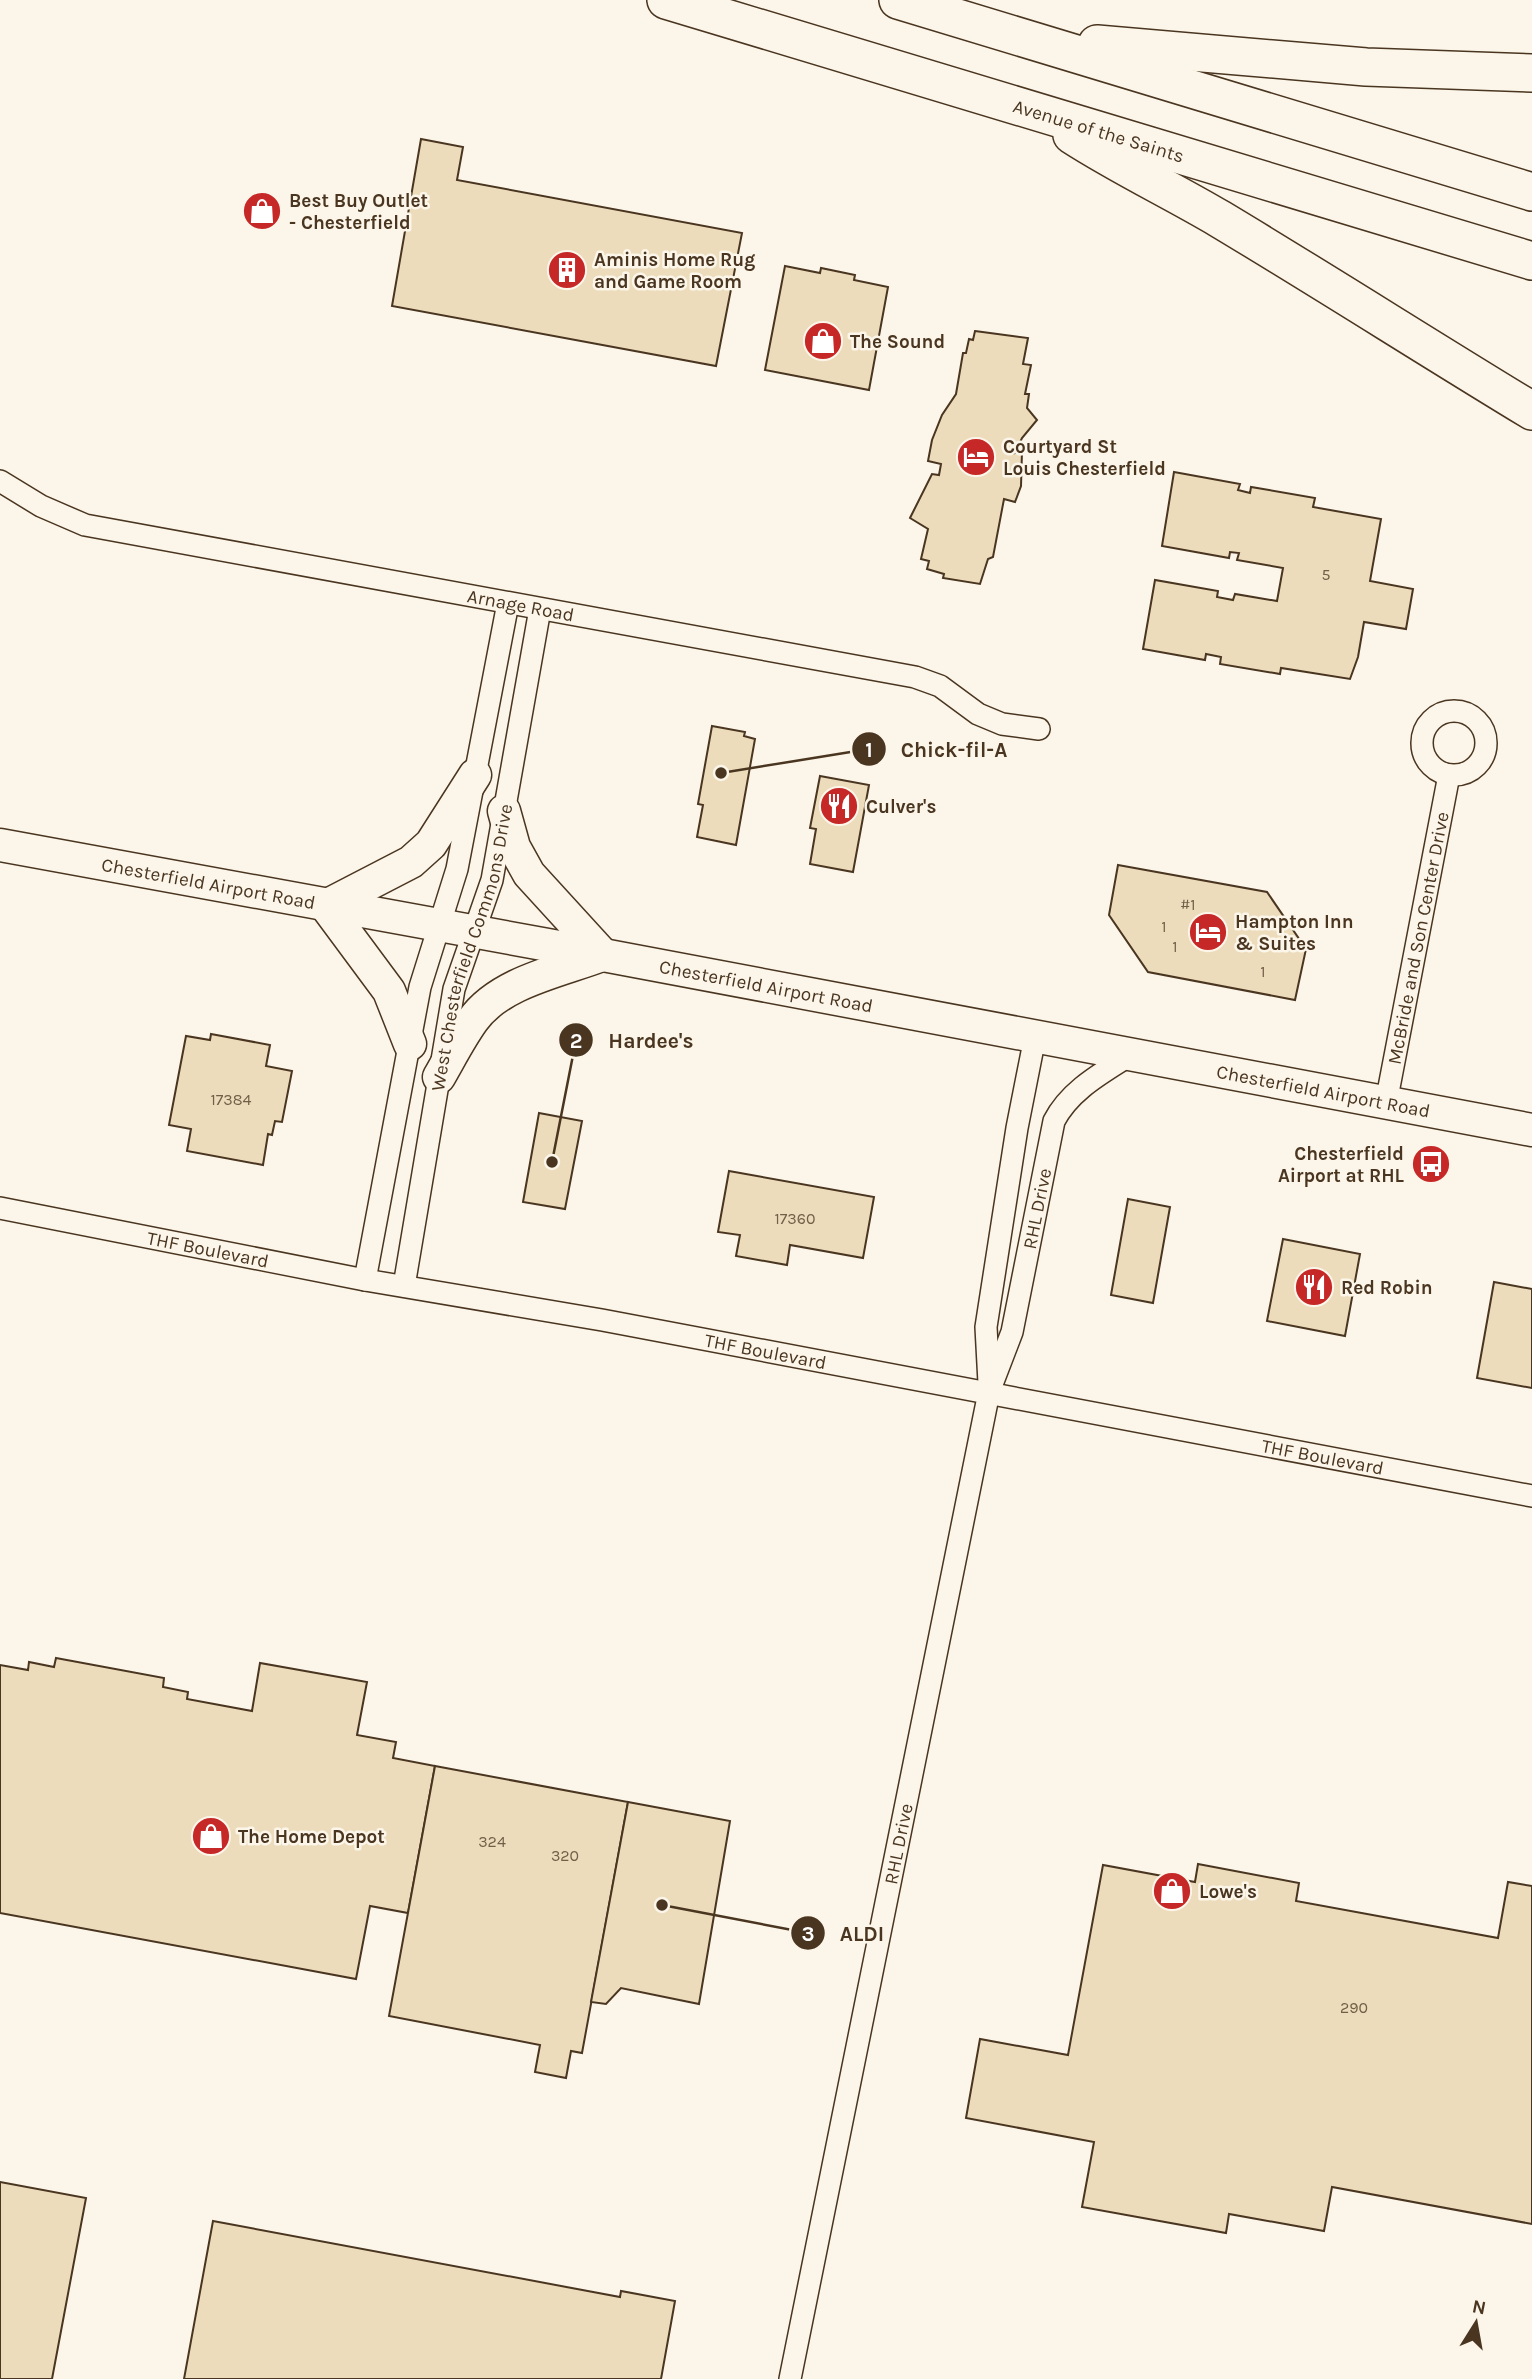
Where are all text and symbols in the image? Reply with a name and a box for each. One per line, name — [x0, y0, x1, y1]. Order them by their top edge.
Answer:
street label: Avenue of the Saints — [1010, 95, 1187, 168]
shop icon: Best Buy Outlet - Chesterfield — [241, 190, 283, 232]
place label: Best Buy Outlet - Chesterfield — [289, 190, 428, 234]
building icon: Aminis Home Rug and Game Room — [546, 249, 588, 291]
place label: Aminis Home Rug and Game Room — [594, 249, 755, 293]
shop icon: The Sound — [802, 320, 844, 362]
place label: The Sound — [850, 331, 945, 353]
hotel icon: Courtyard St Louis Chesterfield — [955, 436, 997, 478]
place label: Courtyard St Louis Chesterfield — [1003, 436, 1166, 480]
house number: 5 — [1321, 565, 1331, 584]
street label: Arnage Road — [465, 585, 576, 626]
callout: Chick-fil-A — [851, 728, 1021, 770]
text: 1 — [865, 738, 873, 762]
text: Chick-fil-A — [901, 738, 1007, 762]
restaurant icon: Culver's — [818, 785, 860, 827]
place label: Culver's — [866, 796, 937, 818]
street label: West Chesterfield Commons Drive — [427, 802, 517, 1093]
street label: McBride and Son Center Drive — [1384, 810, 1454, 1066]
street label: Chesterfield Airport Road — [100, 854, 317, 914]
house number: #1 — [1180, 895, 1196, 914]
hotel icon: Hampton Inn & Suites — [1187, 911, 1229, 953]
place label: Hampton Inn & Suites — [1235, 911, 1354, 955]
house number: 1 — [1161, 917, 1167, 936]
house number: 1 — [1172, 937, 1178, 956]
street label: Chesterfield Airport Road — [657, 956, 875, 1018]
house number: 1 — [1260, 962, 1266, 981]
callout: Hardee's — [559, 1019, 707, 1061]
text: 2 — [570, 1029, 582, 1053]
text: Hardee's — [608, 1029, 694, 1053]
street label: Chesterfield Airport Road — [1215, 1061, 1432, 1123]
house number: 17384 — [210, 1090, 252, 1109]
place label: Chesterfield Airport at RHL — [1278, 1143, 1405, 1187]
bus stop icon: Chesterfield Airport at RHL — [1410, 1143, 1452, 1185]
street label: RHL Drive — [1019, 1166, 1056, 1251]
house number: 17360 — [775, 1209, 815, 1228]
street label: THF Boulevard — [145, 1227, 271, 1273]
restaurant icon: Red Robin — [1293, 1266, 1335, 1308]
place label: Red Robin — [1341, 1277, 1433, 1299]
street label: THF Boulevard — [703, 1330, 828, 1374]
street label: THF Boulevard — [1260, 1435, 1385, 1480]
street label: RHL Drive — [880, 1802, 918, 1886]
shop icon: The Home Depot — [190, 1815, 232, 1857]
place label: The Home Depot — [238, 1826, 385, 1848]
house number: 324 — [478, 1832, 506, 1851]
house number: 320 — [551, 1846, 579, 1865]
shop icon: Lowe's — [1151, 1870, 1193, 1912]
place label: Lowe's — [1199, 1881, 1257, 1903]
callout: ALDI — [791, 1912, 898, 1954]
text: 3 — [801, 1922, 815, 1946]
text: ALDI — [840, 1922, 884, 1946]
house number: 290 — [1340, 1998, 1368, 2017]
north arrow — [1441, 2288, 1511, 2358]
text: N — [1470, 2295, 1488, 2319]

